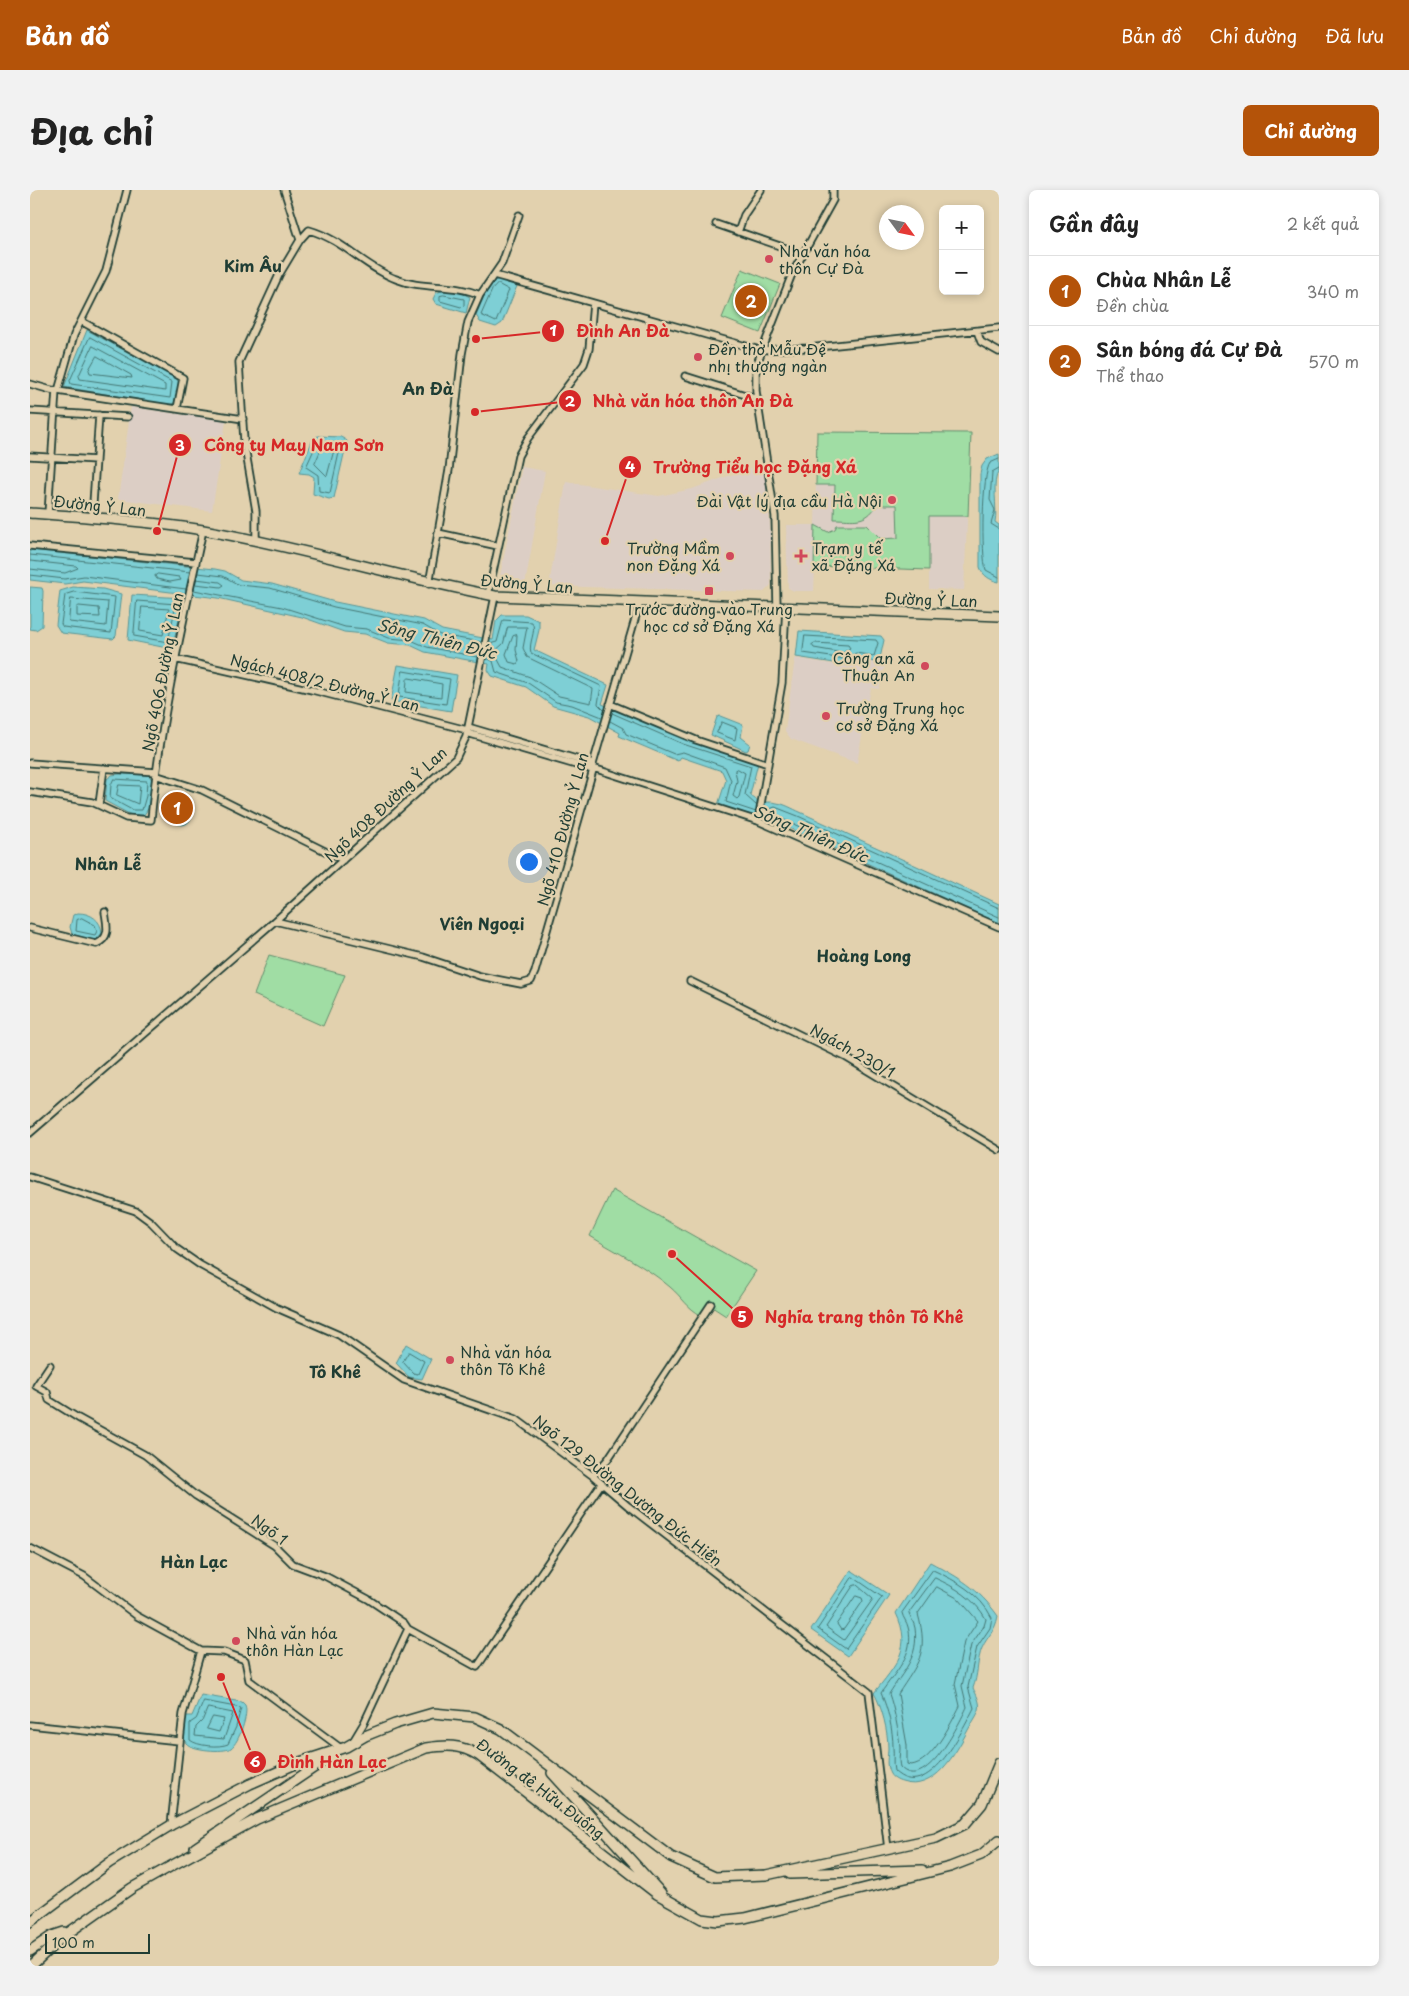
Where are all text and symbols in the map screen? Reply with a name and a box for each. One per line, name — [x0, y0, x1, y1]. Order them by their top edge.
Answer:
text: Bản đồ — [25, 17, 109, 53]
text: Bản đồ — [1121, 22, 1182, 49]
text: Chỉ đường — [1210, 22, 1297, 49]
text: Đã lưu — [1325, 22, 1384, 49]
text: Địa chỉ — [30, 104, 153, 157]
button: Chỉ đường — [1243, 105, 1379, 156]
north arrow — [879, 205, 924, 250]
map controls — [939, 205, 984, 295]
button: + — [939, 205, 984, 250]
text: Gần đây — [1049, 207, 1139, 239]
text: 2 kết quả — [1287, 211, 1359, 235]
place label: Nhà văn hóa thôn Cự Đà — [779, 239, 871, 279]
button: − — [939, 250, 984, 295]
district label: Kim Âu — [224, 253, 282, 277]
marker: Nhà văn hóa thôn Cự Đà — [763, 253, 775, 265]
text: Chùa Nhân Lễ — [1096, 265, 1231, 293]
text: 1 — [1061, 279, 1069, 303]
text: 340 m — [1307, 279, 1359, 303]
pin: 2 — [735, 282, 767, 320]
text: Đền chùa — [1096, 293, 1169, 317]
callout: Đình An Đà — [540, 316, 680, 347]
text: 1 — [549, 318, 557, 341]
text: Đình An Đà — [576, 318, 670, 342]
text: Sân bóng đá Cự Đà — [1096, 335, 1283, 363]
place label: Đền thờ Mẫu Đệ nhị thượng ngàn — [708, 337, 827, 377]
text: 2 — [1059, 349, 1071, 373]
text: 570 m — [1308, 349, 1359, 373]
marker: Đền thờ Mẫu Đệ nhị thượng ngàn — [692, 351, 704, 363]
text: Thể thao — [1096, 363, 1164, 387]
district label: An Đà — [402, 376, 454, 400]
callout: Nhà văn hóa thôn An Đà — [557, 386, 805, 417]
text: Nhà văn hóa thôn An Đà — [593, 388, 793, 412]
text: 2 — [565, 389, 576, 412]
callout: Công ty May Nam Sơn — [168, 430, 395, 461]
text: Công ty May Nam Sơn — [204, 432, 384, 456]
text: 3 — [175, 433, 185, 456]
callout: Trường Tiểu học Đặng Xá — [618, 452, 868, 483]
text: 4 — [625, 454, 635, 477]
text: Trường Tiểu học Đặng Xá — [653, 454, 857, 478]
street label: Đường Ỷ Lan — [53, 489, 147, 521]
place label: Đài Vật lý địa cầu Hà Nội — [697, 489, 882, 512]
marker: Đài Vật lý địa cầu Hà Nội — [886, 494, 898, 506]
place label: Trường Mầm non Đặng Xá — [627, 536, 721, 576]
place label: Trạm y tế xã Đặng Xá — [812, 536, 896, 576]
marker: Trạm y tế xã Đặng Xá — [794, 549, 808, 563]
marker: Trường Mầm non Đặng Xá — [724, 550, 736, 562]
street label: Đường Ỷ Lan — [480, 567, 574, 599]
marker: Trước đường vào Trung học cơ sở Đặng Xá — [703, 585, 715, 597]
street label: Đường Ỷ Lan — [884, 586, 978, 612]
street label: Ngõ 406 Đường Ỷ Lan — [135, 591, 189, 753]
place label: Trước đường vào Trung học cơ sở Đặng Xá — [625, 597, 793, 637]
water label: Sông Thiên Đức — [375, 612, 501, 665]
place label: Công an xã Thuận An — [833, 646, 916, 686]
street label: Ngách 408/2 Đường Ỷ Lan — [228, 647, 422, 717]
marker: Công an xã Thuận An — [919, 660, 931, 672]
place label: Trường Trung học cơ sở Đặng Xá — [836, 696, 965, 736]
marker: Trường Trung học cơ sở Đặng Xá — [820, 710, 832, 722]
street label: Ngõ 408 Đường Ỷ Lan — [319, 741, 451, 867]
street label: Ngõ 410 Đường Ỷ Lan — [530, 750, 594, 908]
pin: 1 — [161, 789, 193, 827]
water label: Sông Thiên Đức — [750, 798, 874, 869]
your location — [516, 849, 542, 875]
district label: Nhân Lễ — [75, 851, 142, 875]
district label: Viên Ngoại — [440, 911, 525, 935]
district label: Hoàng Long — [817, 943, 911, 967]
street label: Ngách 230/1 — [806, 1017, 900, 1083]
callout: Nghĩa trang thôn Tô Khê — [729, 1302, 974, 1333]
text: 5 — [737, 1304, 747, 1327]
text: Nghĩa trang thôn Tô Khê — [765, 1304, 964, 1328]
place label: Nhà văn hóa thôn Tô Khê — [460, 1340, 552, 1380]
marker: Nhà văn hóa thôn Tô Khê — [444, 1354, 456, 1366]
district label: Tô Khê — [309, 1359, 361, 1383]
street label: Ngõ 129 Đường Dương Đức Hiền — [529, 1409, 727, 1571]
street label: Ngõ 1 — [247, 1508, 293, 1550]
district label: Hàn Lạc — [160, 1549, 228, 1573]
place label: Nhà văn hóa thôn Hàn Lạc — [246, 1621, 343, 1661]
marker: Nhà văn hóa thôn Hàn Lạc — [230, 1635, 242, 1647]
street label: Đường đê Hữu Đuống — [472, 1732, 610, 1844]
callout: Đình Hàn Lạc — [242, 1747, 397, 1778]
text: 6 — [250, 1749, 261, 1772]
text: Đình Hàn Lạc — [277, 1749, 387, 1773]
scale bar — [45, 1931, 150, 1954]
text: 100 m — [52, 1932, 95, 1953]

